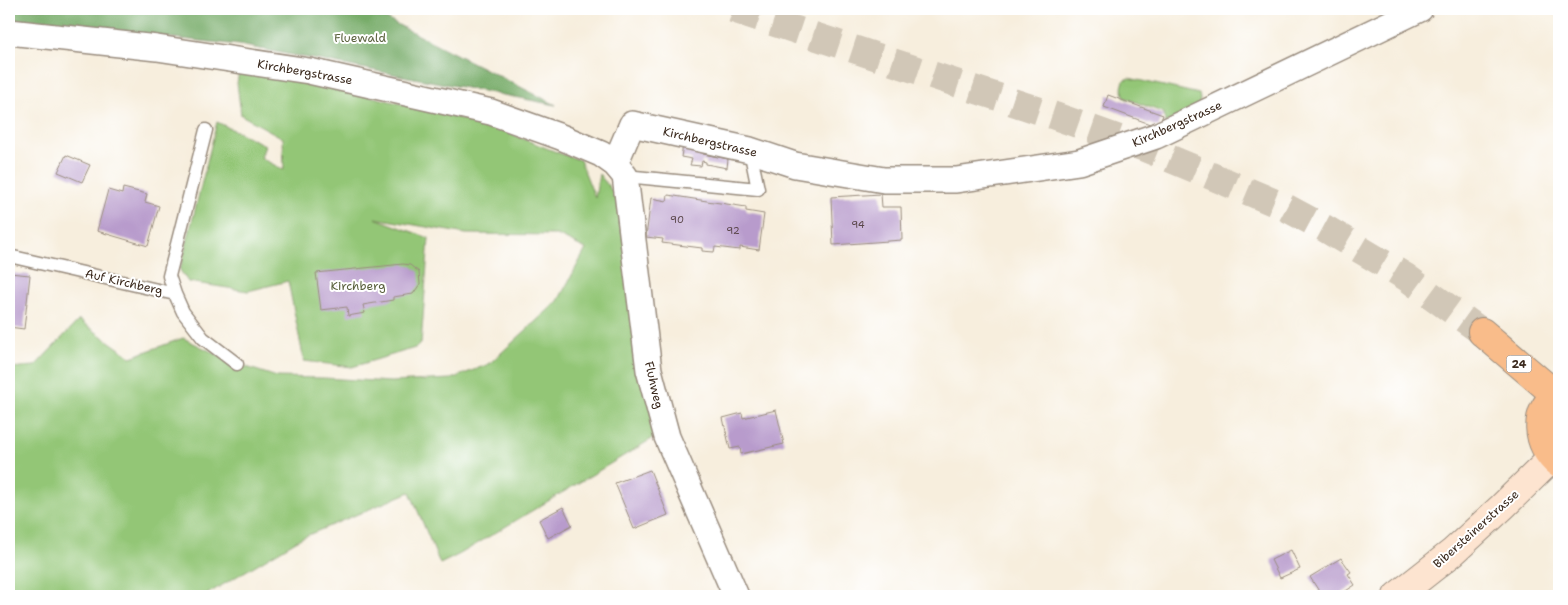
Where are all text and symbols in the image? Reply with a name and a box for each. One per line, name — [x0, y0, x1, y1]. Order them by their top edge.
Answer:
park label: Fluewald — [334, 30, 386, 46]
street label: Kirchbergstrasse — [256, 56, 354, 88]
street label: Kirchbergstrasse — [1130, 97, 1224, 151]
street label: Kirchbergstrasse — [661, 123, 759, 161]
house number: 90 — [670, 213, 684, 226]
house number: 94 — [851, 218, 865, 231]
house number: 92 — [726, 224, 740, 237]
street label: Auf Kirchberg — [84, 265, 164, 299]
park label: Kirchberg — [330, 278, 386, 294]
road number: 24 — [1506, 356, 1532, 372]
street label: Fluhweg — [641, 360, 667, 410]
street label: Bibersteinerstrasse — [1430, 486, 1522, 572]

